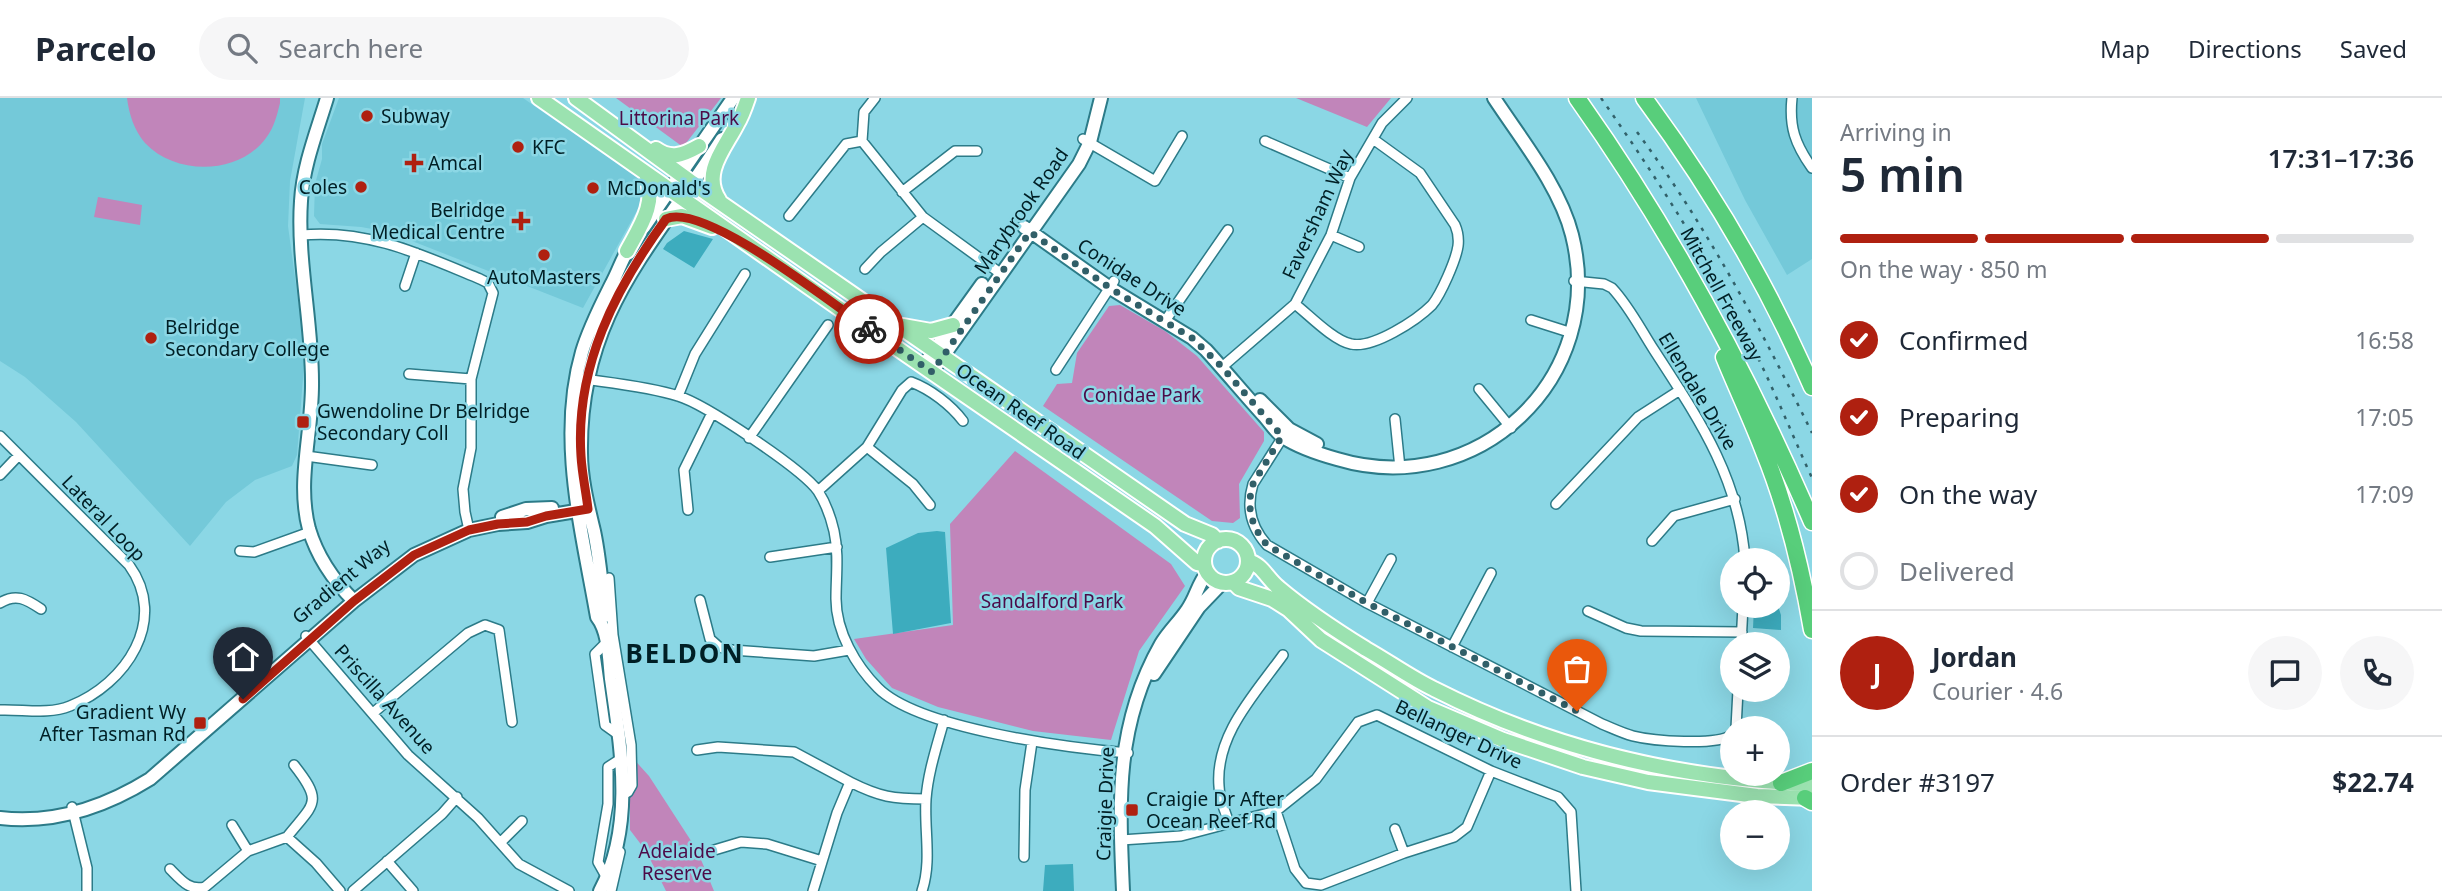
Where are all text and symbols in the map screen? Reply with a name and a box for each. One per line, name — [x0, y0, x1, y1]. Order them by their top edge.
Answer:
search box — [199, 17, 689, 80]
text: Parcelo — [35, 26, 157, 71]
icon: search — [223, 29, 261, 67]
text: Search here — [279, 30, 423, 66]
text: Map — [2100, 32, 2150, 65]
text: Directions — [2188, 32, 2302, 65]
text: Saved — [2340, 32, 2407, 65]
place label: Subway — [381, 103, 450, 129]
park label: Littorina Park — [619, 105, 739, 131]
marker: Subway — [359, 108, 375, 124]
text: Arriving in — [1840, 116, 1952, 148]
place label: KFC — [532, 134, 566, 160]
marker: KFC — [510, 139, 526, 155]
text: 17:31–17:36 — [2268, 140, 2414, 176]
street label: Marybrook Road — [968, 143, 1074, 279]
text: 5 min — [1840, 143, 1965, 205]
street label: Faversham Way — [1276, 145, 1359, 283]
place label: Amcal — [428, 150, 483, 176]
marker: Amcal — [406, 155, 422, 171]
place label: Coles — [299, 174, 347, 200]
place label: McDonald's — [607, 175, 711, 201]
marker: Coles — [353, 179, 369, 195]
marker: McDonald's — [585, 180, 601, 196]
place label: Belridge Medical Centre — [371, 197, 505, 245]
marker: Belridge Medical Centre — [511, 211, 531, 231]
street label: Mitchell Freeway — [1675, 223, 1770, 366]
street label: Conidae Drive — [1072, 232, 1192, 322]
marker: AutoMasters — [536, 247, 552, 263]
text: On the way · 850 m — [1840, 253, 2047, 285]
place label: AutoMasters — [487, 264, 601, 290]
courier — [834, 294, 904, 364]
icon: bike — [850, 310, 888, 348]
place label: Belridge Secondary College — [165, 314, 330, 362]
icon: check — [1840, 321, 1878, 359]
text: Confirmed — [1899, 322, 2029, 358]
text: 16:58 — [2355, 324, 2414, 356]
street label: Ellendale Drive — [1653, 327, 1743, 455]
marker: Belridge Secondary College — [143, 330, 159, 346]
street label: Ocean Reef Road — [951, 357, 1091, 465]
park label: Conidae Park — [1083, 382, 1201, 408]
place label: Gwendoline Dr Belridge Secondary Coll — [317, 398, 530, 446]
icon: check — [1840, 398, 1878, 436]
text: Preparing — [1899, 399, 2020, 435]
text: 17:05 — [2355, 401, 2414, 433]
marker: Gwendoline Dr Belridge Secondary Coll — [295, 414, 311, 430]
street label: Lateral Loop — [56, 469, 152, 567]
icon: check — [1840, 475, 1878, 513]
text: On the way — [1899, 476, 2037, 512]
text: 17:09 — [2355, 478, 2414, 510]
street label: Gradient Way — [287, 532, 396, 630]
map controls — [1720, 548, 1790, 870]
button: locate — [1720, 548, 1790, 618]
text: Delivered — [1899, 553, 2015, 589]
park label: Sandalford Park — [981, 588, 1123, 614]
pin — [213, 627, 273, 699]
button: layers — [1720, 632, 1790, 702]
district label: BELDON — [625, 635, 745, 671]
button: chat — [2248, 636, 2322, 710]
button: phone — [2340, 636, 2414, 710]
icon: home — [224, 638, 262, 676]
street label: Priscilla Avenue — [329, 638, 441, 760]
pin — [1547, 639, 1607, 711]
text: Jordan — [1932, 639, 2017, 675]
icon: bag — [1558, 650, 1596, 688]
text: J — [1873, 655, 1881, 691]
text: Courier · 4.6 — [1932, 675, 2063, 707]
street label: Bellanger Drive — [1391, 693, 1527, 775]
place label: Gradient Wy After Tasman Rd — [40, 699, 186, 747]
marker: Gradient Wy After Tasman Rd — [192, 715, 208, 731]
button: + — [1720, 716, 1790, 786]
street label: Craigie Drive — [1090, 746, 1120, 862]
text: Order #3197 — [1840, 764, 1995, 800]
text: $22.74 — [2332, 764, 2414, 800]
place label: Craigie Dr After Ocean Reef Rd — [1146, 786, 1284, 834]
button: − — [1720, 800, 1790, 870]
marker: Craigie Dr After Ocean Reef Rd — [1124, 802, 1140, 818]
park label: Adelaide Reserve — [638, 838, 716, 886]

